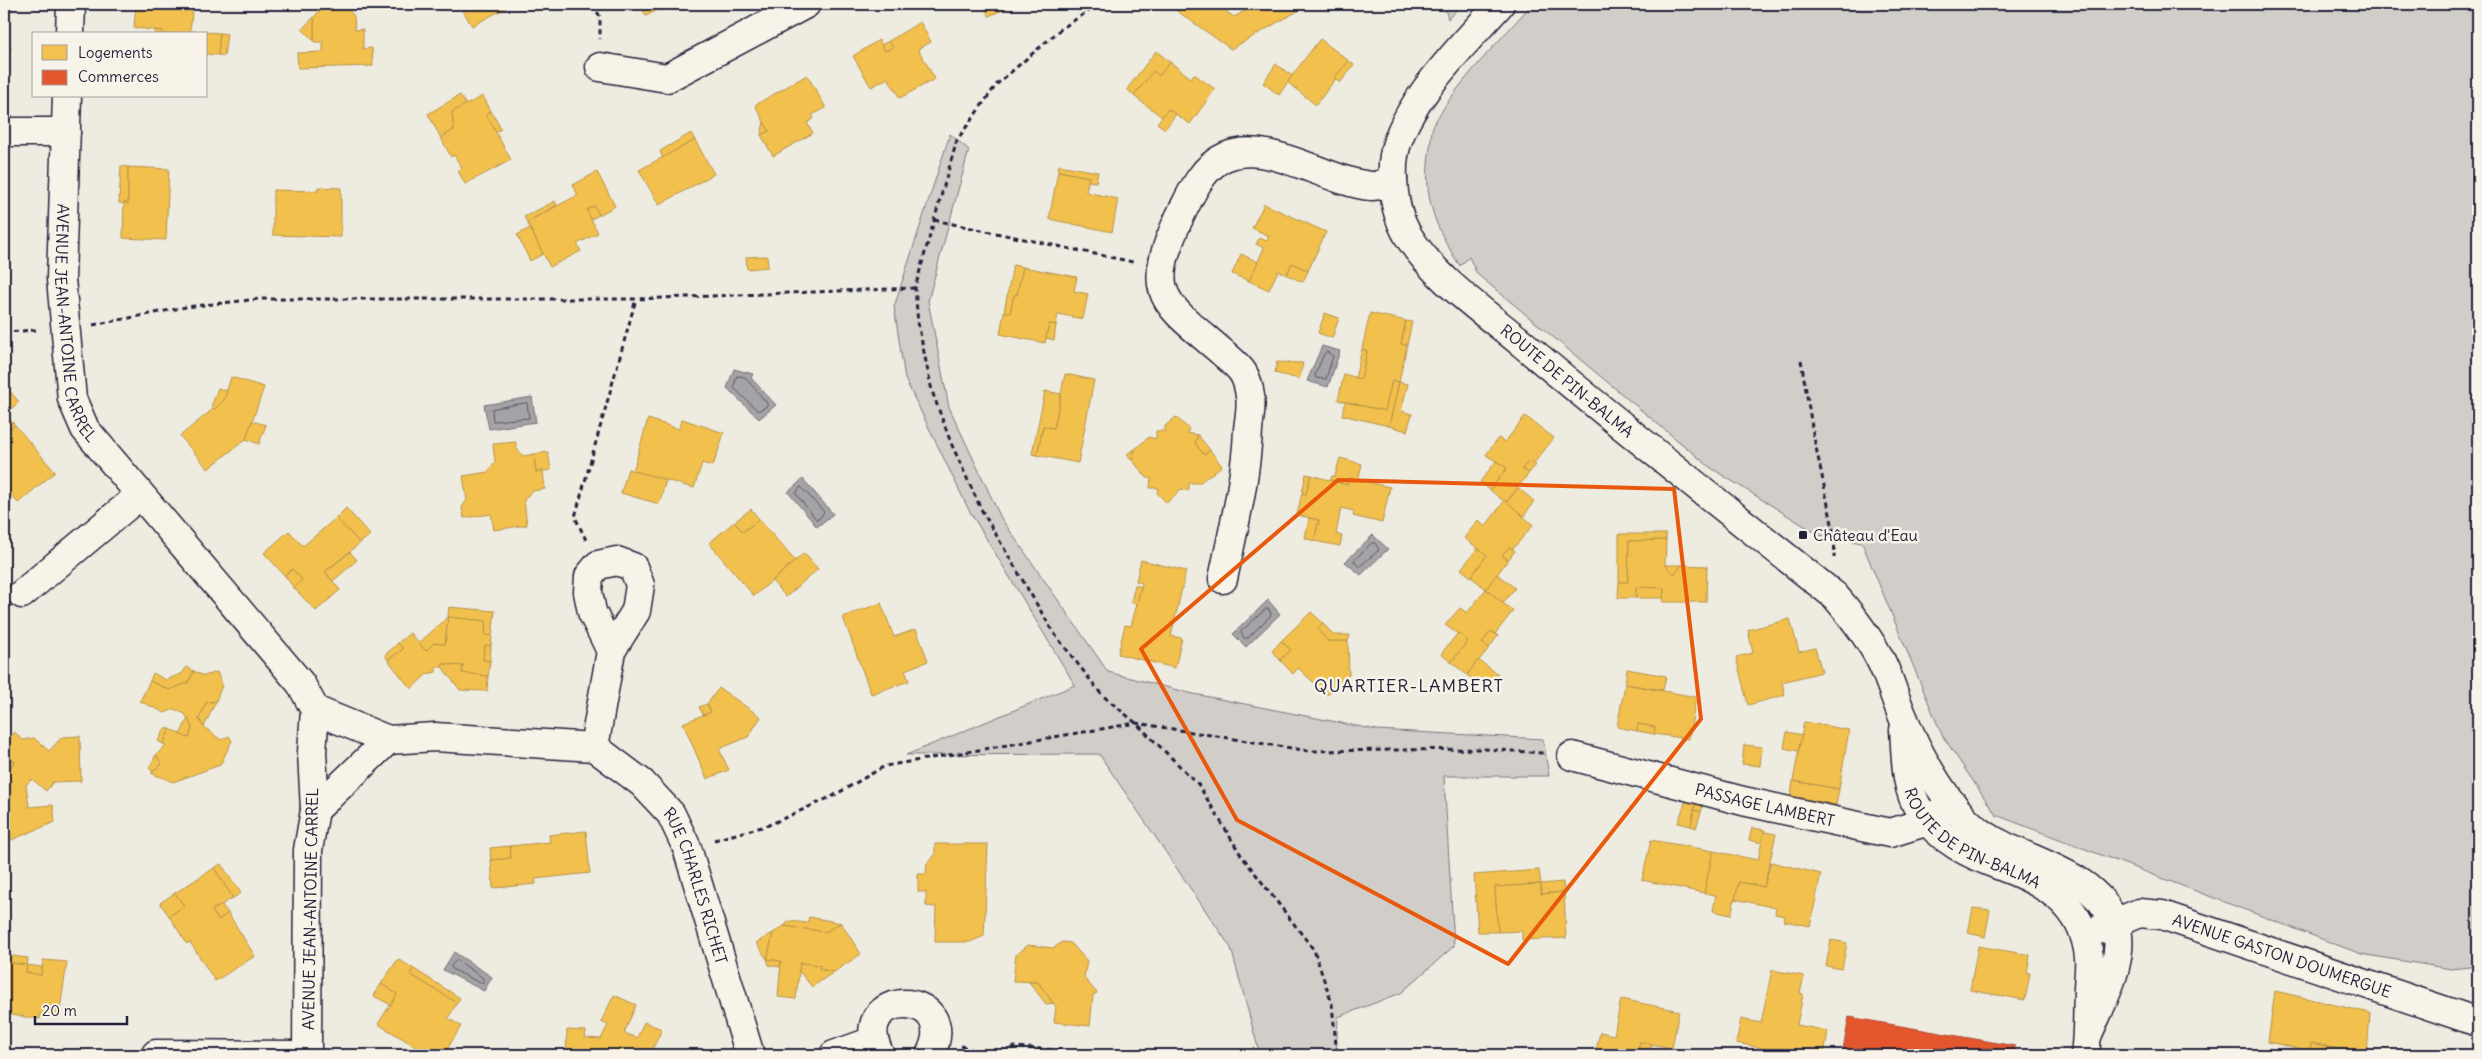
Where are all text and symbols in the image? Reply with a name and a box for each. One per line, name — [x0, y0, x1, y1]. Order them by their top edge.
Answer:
legend — [32, 32, 208, 98]
text: Logements — [78, 43, 153, 62]
text: Commerces — [78, 67, 159, 86]
street label: AVENUE JEAN-ANTOINE CARREL — [51, 203, 102, 446]
street label: ROUTE DE PIN-BALMA — [1497, 320, 1638, 441]
place label: Château d'Eau — [1813, 525, 1918, 545]
marker: Château d'Eau — [1797, 529, 1809, 541]
district label: QUARTIER-LAMBERT — [1314, 674, 1504, 697]
street label: PASSAGE LAMBERT — [1693, 779, 1836, 831]
street label: ROUTE DE PIN-BALMA — [1900, 785, 2044, 892]
street label: AVENUE JEAN-ANTOINE CARREL — [298, 787, 322, 1030]
street label: RUE CHARLES RICHET — [660, 803, 732, 966]
street label: AVENUE GASTON DOUMERGUE — [2170, 909, 2394, 1002]
scale bar — [35, 994, 128, 1026]
text: 20 m — [42, 1001, 77, 1020]

